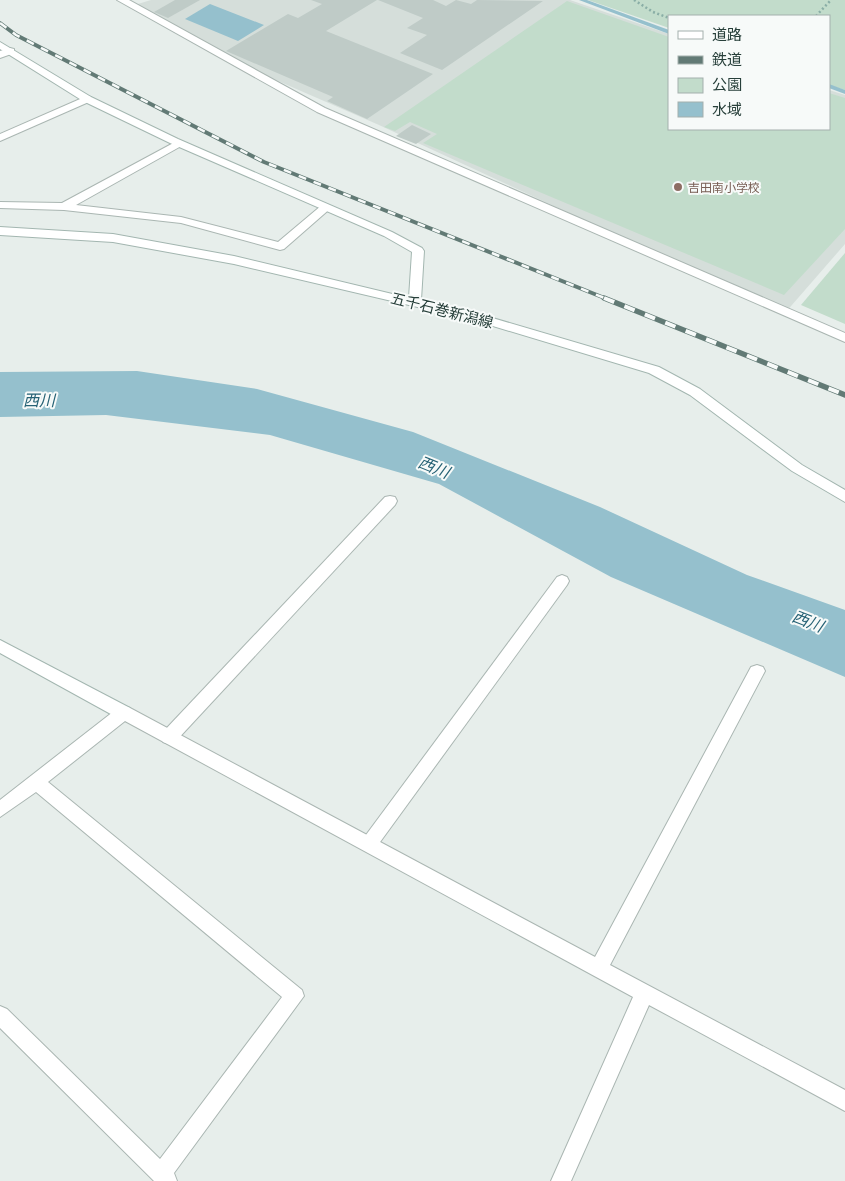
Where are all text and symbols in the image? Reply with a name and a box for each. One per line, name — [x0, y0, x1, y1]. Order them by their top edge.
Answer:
legend — [668, 15, 830, 130]
text: 道路 — [712, 25, 742, 44]
text: 鉄道 — [712, 50, 742, 69]
text: 公園 — [712, 75, 742, 94]
text: 水域 — [712, 100, 742, 119]
place label: 吉田南小学校 — [688, 180, 760, 195]
marker: 吉田南小学校 — [672, 181, 684, 193]
street label: 五千石巻新潟線 — [389, 288, 495, 332]
water label: 西川 — [23, 390, 57, 410]
water label: 西川 — [415, 452, 454, 483]
water label: 西川 — [789, 606, 828, 637]

